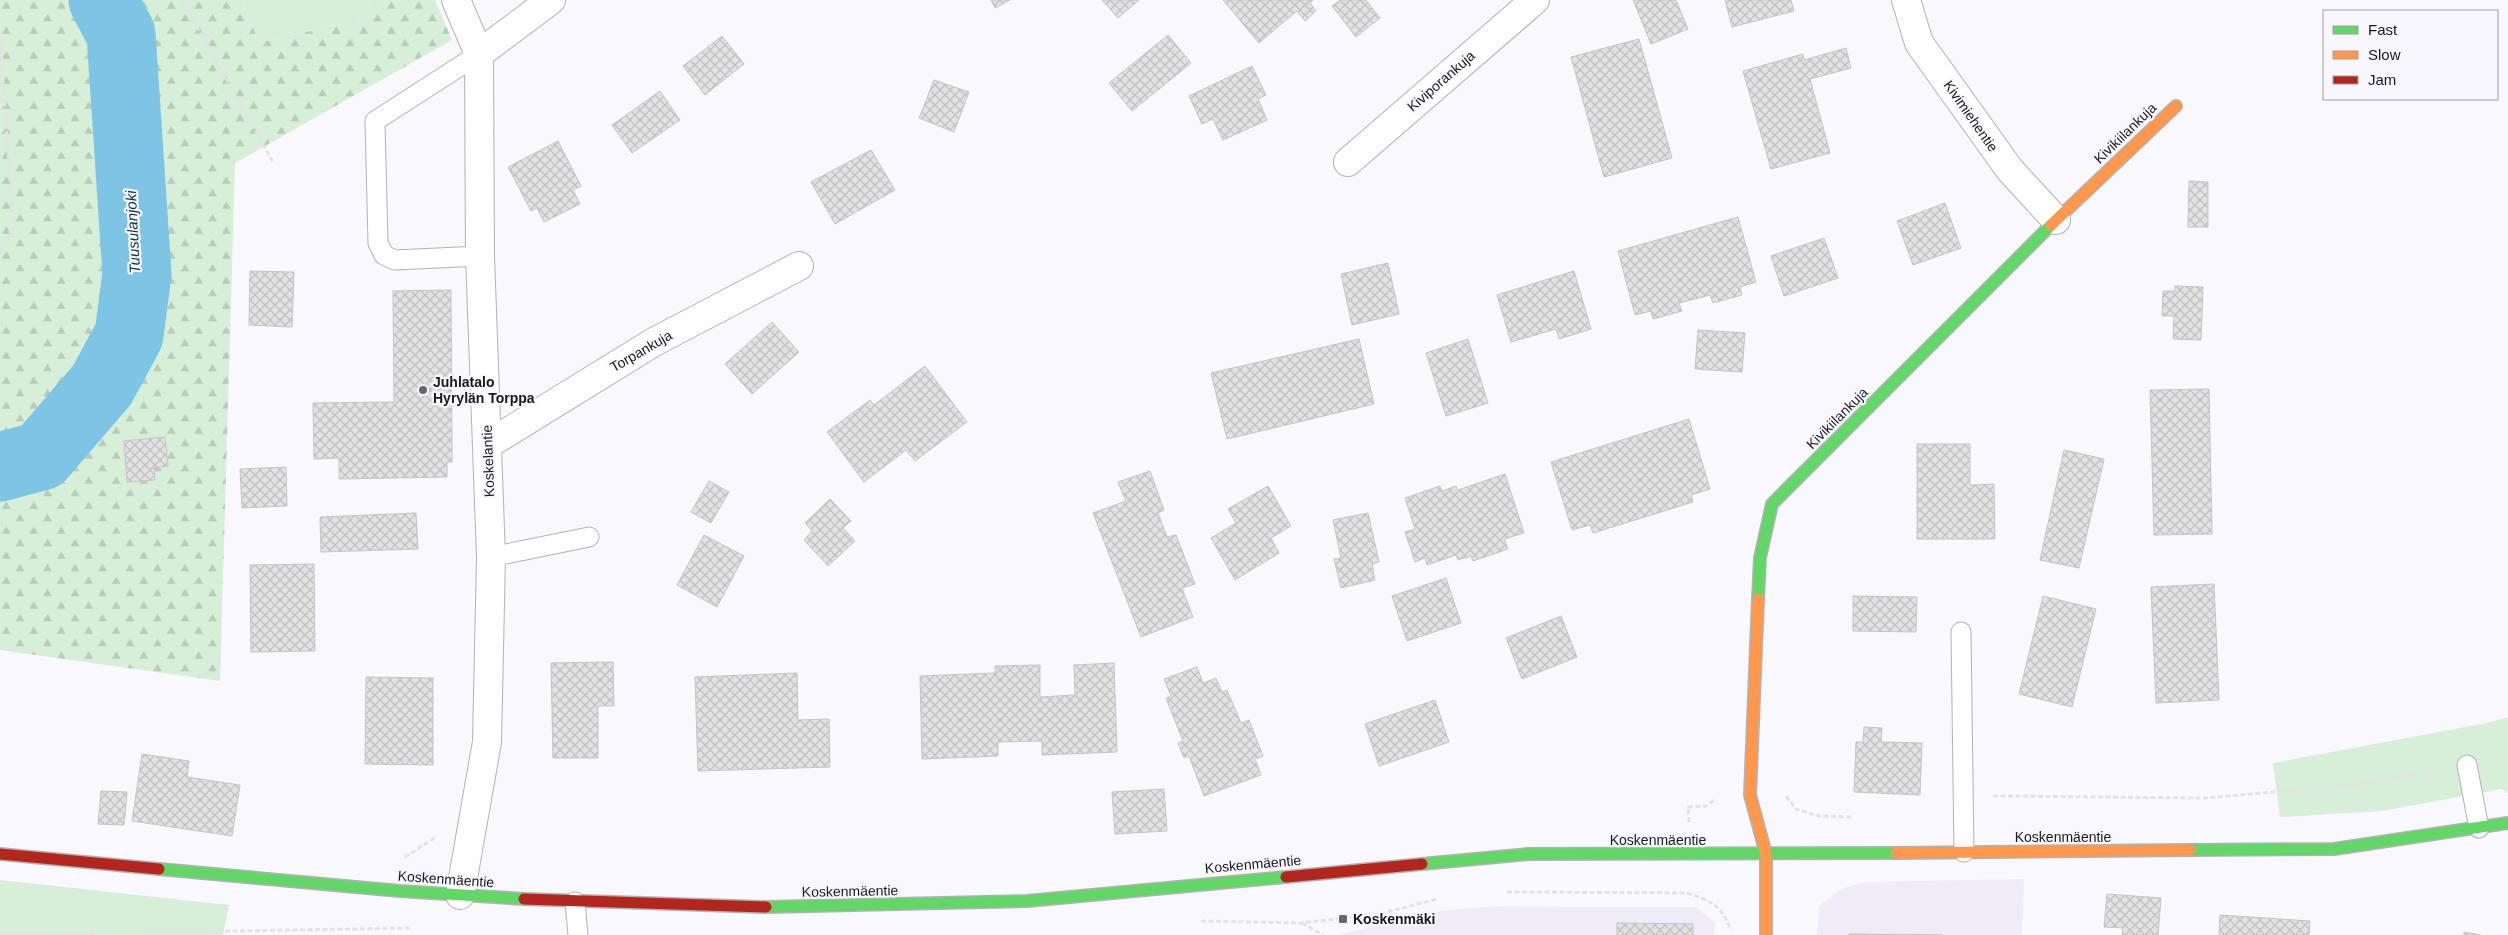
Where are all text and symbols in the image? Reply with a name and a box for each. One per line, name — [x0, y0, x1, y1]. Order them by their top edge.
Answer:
legend — [2323, 10, 2498, 100]
text: Fast — [2368, 21, 2398, 38]
text: Slow — [2368, 46, 2401, 63]
street label: Kiviporankuja — [1404, 47, 1478, 115]
text: Jam — [2368, 71, 2396, 88]
street label: Kivimiehentie — [1941, 77, 2002, 155]
street label: Kivikiilankuja — [2091, 99, 2160, 167]
water label: Tuusulanjoki — [122, 189, 143, 274]
street label: Torpankuja — [607, 327, 675, 375]
place label: Juhlatalo Hyrylän Torppa — [433, 374, 535, 406]
marker: Juhlatalo Hyrylän Torppa — [417, 384, 429, 396]
street label: Kivikiilankuja — [1803, 384, 1871, 452]
street label: Koskelantie — [479, 424, 497, 497]
street label: Koskenmäentie — [2015, 829, 2111, 845]
street label: Koskenmäentie — [1610, 832, 1706, 848]
street label: Koskenmäentie — [1204, 852, 1302, 876]
street label: Koskenmäentie — [397, 868, 495, 890]
street label: Koskenmäentie — [802, 882, 899, 900]
place label: Koskenmäki — [1353, 911, 1435, 927]
marker: Koskenmäki — [1337, 913, 1349, 925]

